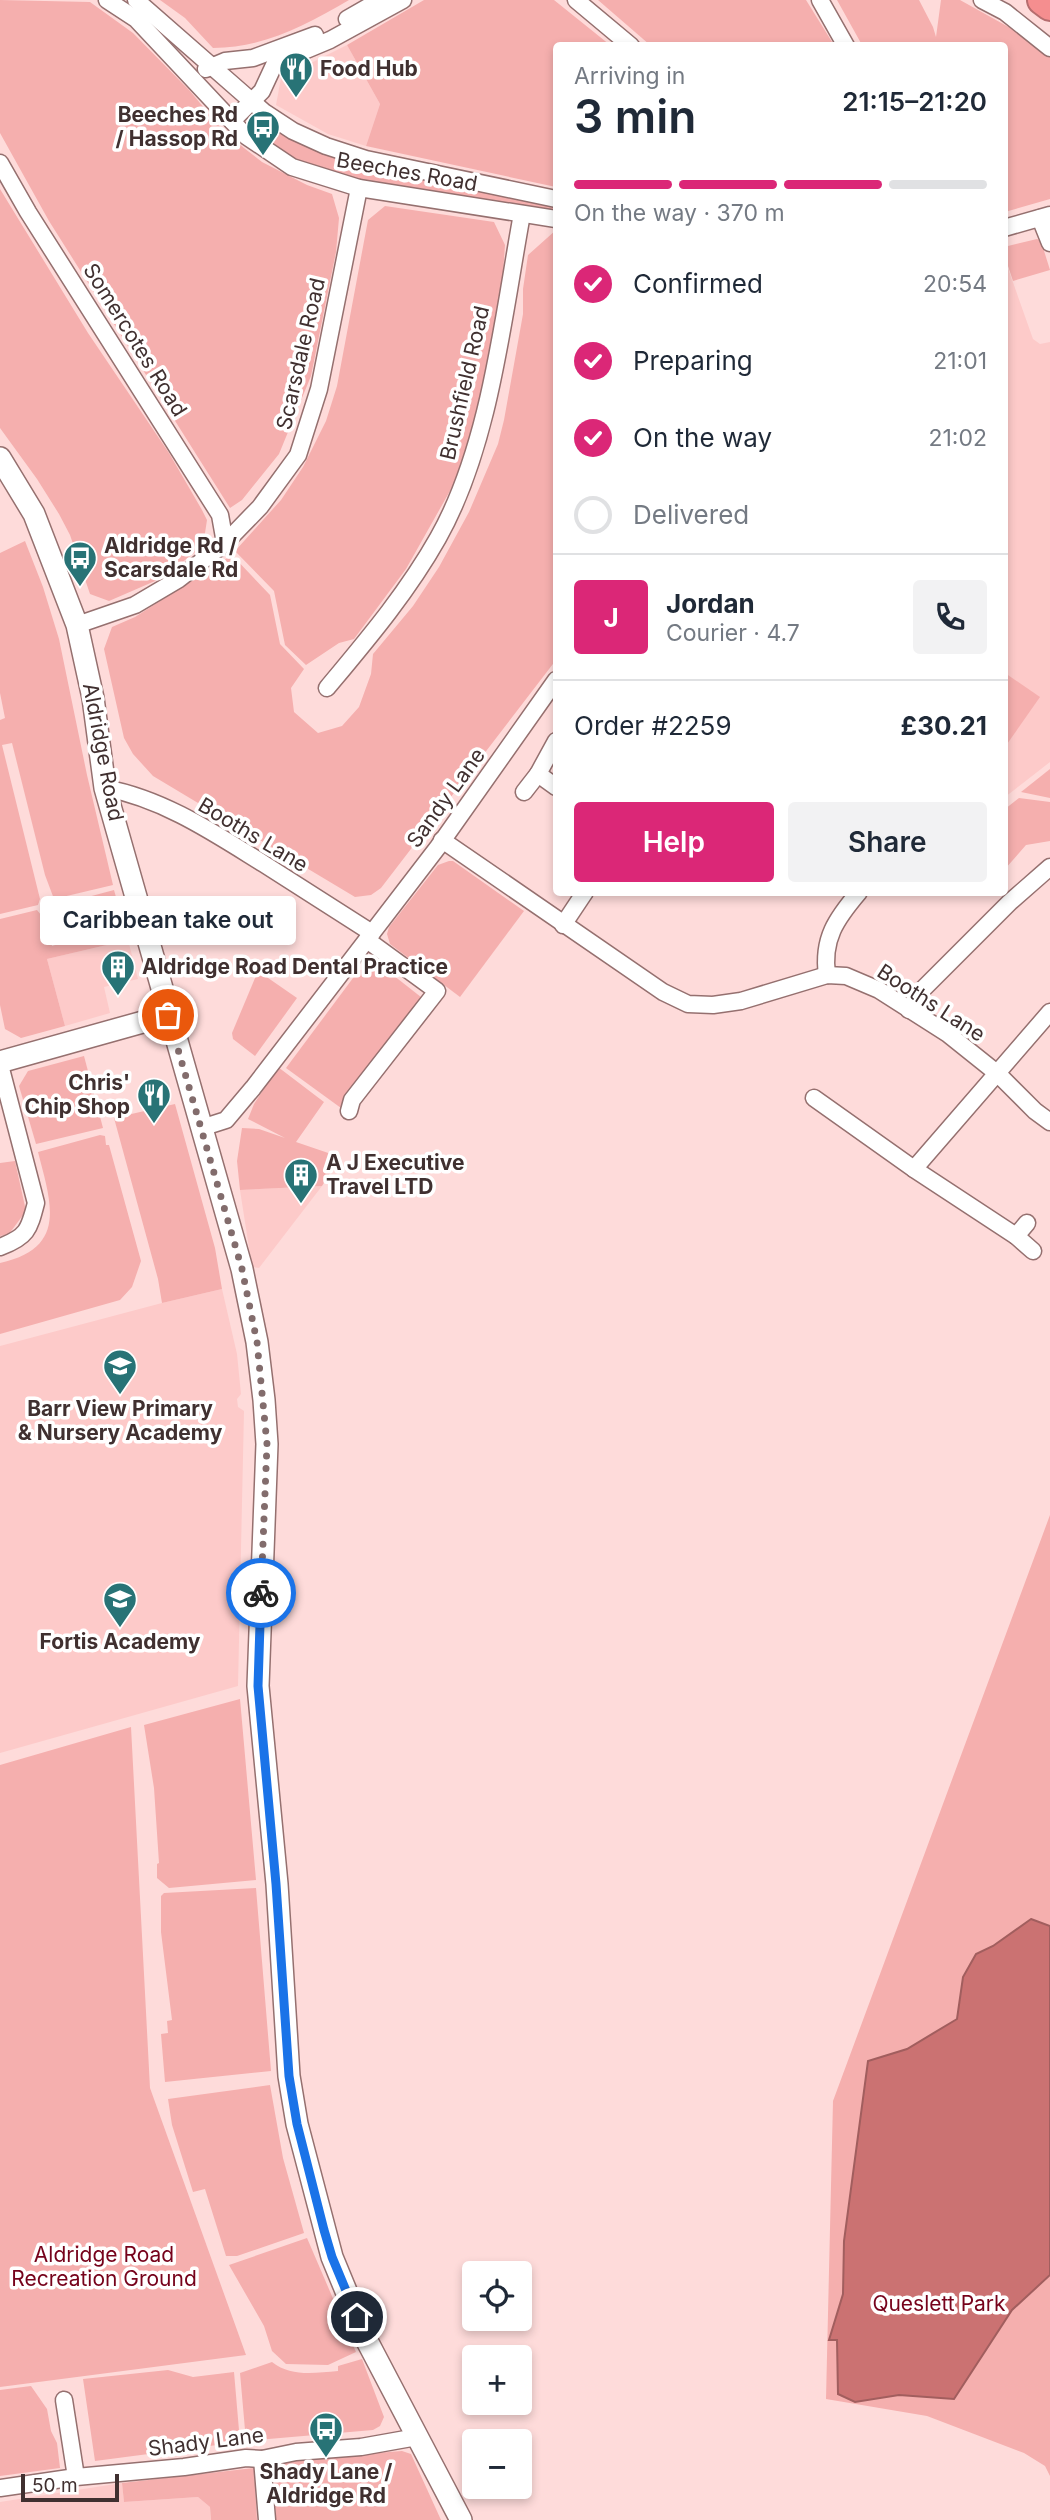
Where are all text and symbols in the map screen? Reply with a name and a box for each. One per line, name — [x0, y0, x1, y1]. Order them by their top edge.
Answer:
restaurant icon: Food Hub — [277, 50, 315, 99]
place label: Food Hub — [320, 56, 418, 81]
text: Arriving in — [574, 62, 685, 90]
text: 21:15–21:20 — [842, 86, 987, 117]
text: 3 min — [574, 88, 696, 144]
place label: Beeches Rd / Hassop Rd — [116, 102, 238, 151]
bus stop icon: Beeches Rd / Hassop Rd — [244, 108, 282, 157]
street label: Beeches Road — [335, 147, 479, 196]
text: On the way · 370 m — [574, 199, 785, 227]
street label: Somercotes Road — [78, 259, 193, 421]
icon: check — [574, 265, 612, 303]
text: Confirmed — [633, 268, 763, 299]
text: 20:54 — [923, 270, 987, 298]
street label: Scarsdale Road — [271, 276, 330, 432]
street label: Brushfield Road — [435, 304, 494, 462]
icon: check — [574, 342, 612, 380]
text: Preparing — [633, 345, 753, 376]
text: 21:01 — [933, 347, 987, 375]
icon: check — [574, 419, 612, 457]
text: On the way — [633, 422, 772, 453]
text: 21:02 — [928, 424, 987, 452]
text: Delivered — [633, 499, 749, 530]
place label: Aldridge Rd / Scarsdale Rd — [104, 533, 238, 582]
bus stop icon: Aldridge Rd / Scarsdale Rd — [61, 539, 99, 588]
button: phone — [913, 580, 987, 654]
text: Jordan — [666, 588, 755, 619]
text: J — [603, 602, 619, 633]
text: Courier · 4.7 — [666, 619, 800, 647]
street label: Aldridge Road — [78, 681, 129, 823]
text: Order #2259 — [574, 710, 732, 741]
text: £30.21 — [901, 710, 987, 741]
street label: Sandy Lane — [401, 743, 490, 852]
street label: Booths Lane — [194, 792, 313, 877]
button: Help — [574, 802, 774, 882]
button: Share — [788, 802, 987, 882]
callout: Caribbean take out — [40, 896, 296, 945]
text: Caribbean take out — [63, 906, 273, 934]
building icon: Aldridge Road Dental Practice — [99, 948, 137, 997]
place label: Aldridge Road Dental Practice — [142, 954, 448, 979]
street label: Booths Lane — [873, 958, 990, 1047]
pin — [138, 985, 198, 1045]
icon: bag — [149, 996, 187, 1034]
place label: Chris' Chip Shop — [25, 1070, 130, 1119]
restaurant icon: Chris' Chip Shop — [135, 1076, 173, 1125]
place label: A J Executive Travel LTD — [326, 1150, 464, 1199]
building icon: A J Executive Travel LTD — [282, 1156, 320, 1205]
school or university icon: Barr View Primary & Nursery Academy — [101, 1347, 139, 1396]
place label: Barr View Primary & Nursery Academy — [18, 1396, 223, 1445]
courier — [226, 1558, 296, 1628]
icon: bike — [242, 1574, 280, 1612]
school or university icon: Fortis Academy — [101, 1580, 139, 1629]
place label: Fortis Academy — [40, 1629, 201, 1654]
park label: Aldridge Road Recreation Ground — [11, 2242, 197, 2291]
map controls — [462, 2261, 532, 2499]
button: locate — [462, 2261, 532, 2331]
pin — [327, 2287, 387, 2347]
park label: Queslett Park — [872, 2291, 1006, 2316]
icon: home — [338, 2298, 376, 2336]
button: + — [462, 2345, 532, 2415]
bus stop icon: Shady Lane / Aldridge Rd — [307, 2410, 345, 2459]
street label: Shady Lane — [147, 2422, 265, 2461]
button: − — [462, 2429, 532, 2499]
place label: Shady Lane / Aldridge Rd — [260, 2459, 392, 2508]
scale bar — [21, 2471, 119, 2503]
text: 50 m — [32, 2474, 78, 2497]

